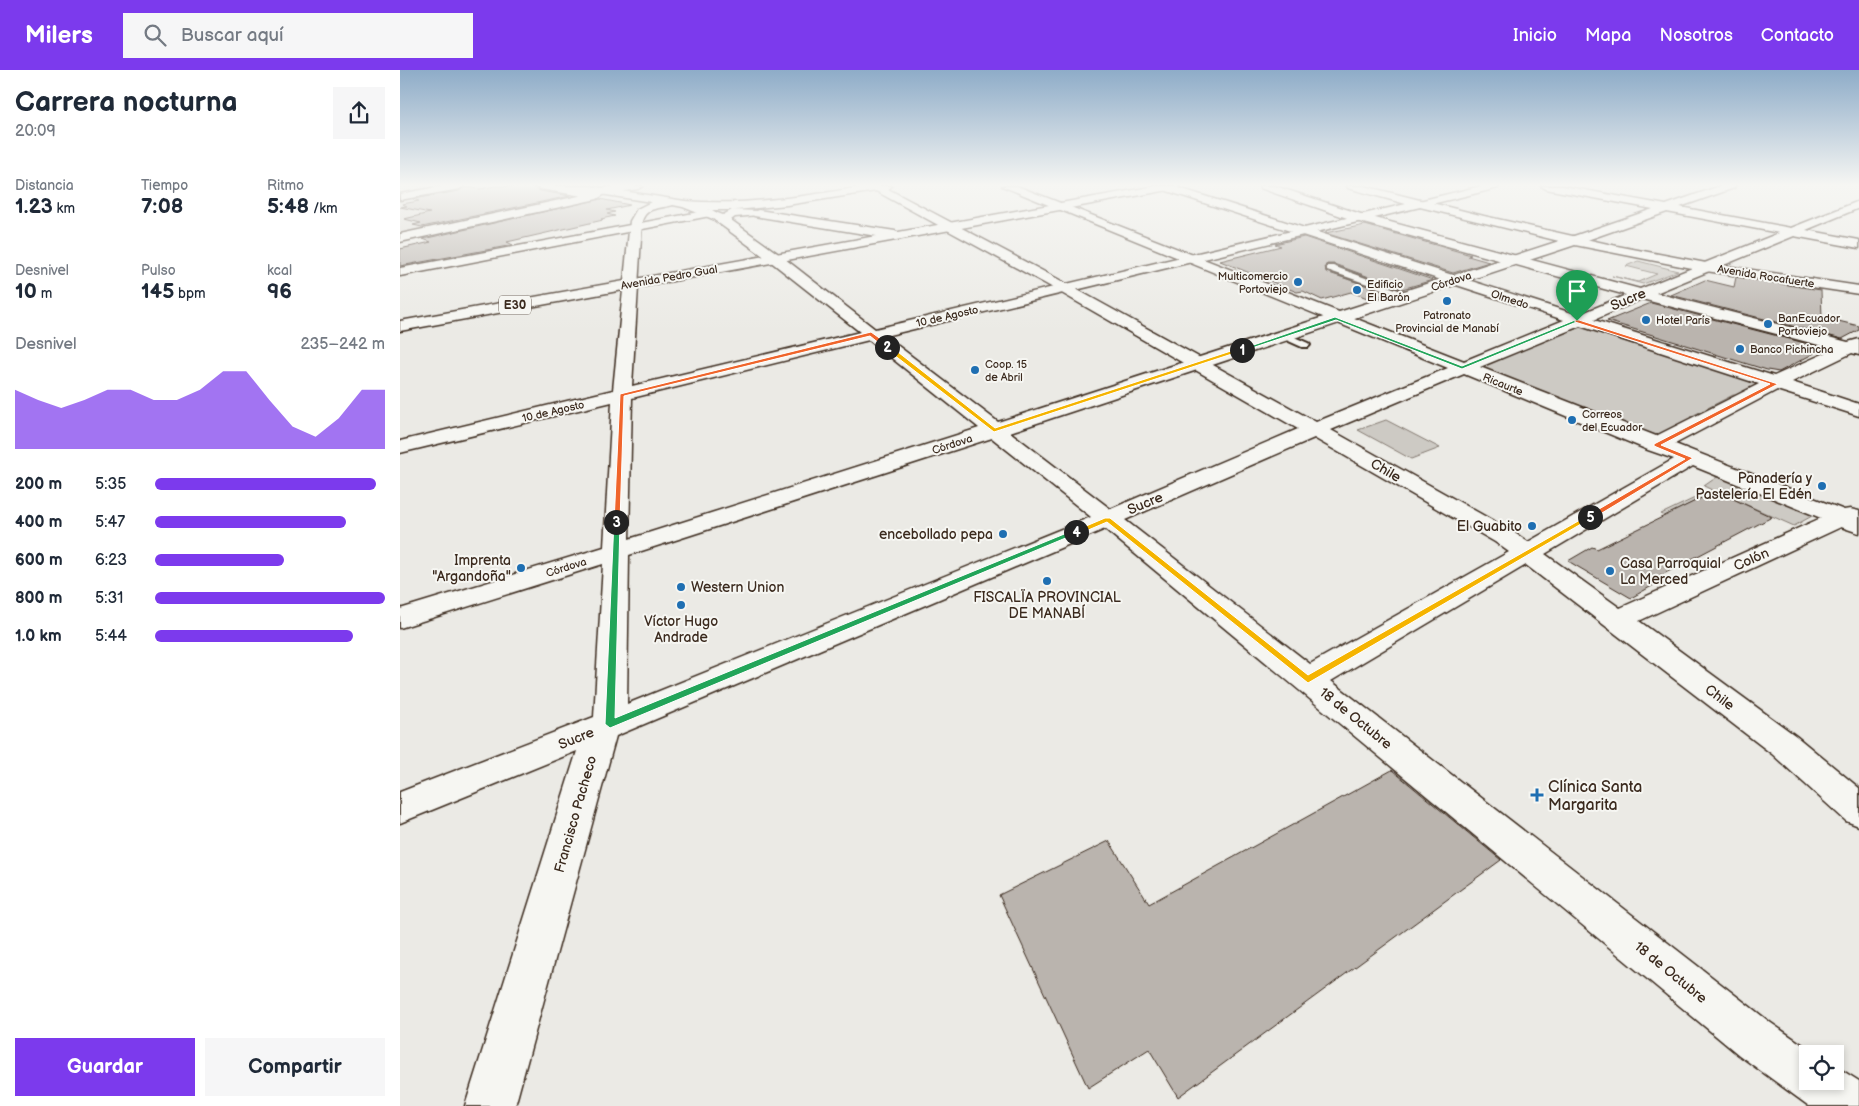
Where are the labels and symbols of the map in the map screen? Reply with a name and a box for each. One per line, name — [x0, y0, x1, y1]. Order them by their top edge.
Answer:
street label: Avenida Rocafuerte — [1716, 262, 1816, 291]
street label: Avenida Pedro Gual — [620, 263, 718, 292]
street label: Córdova — [1429, 269, 1473, 294]
place label: Multicomercio Portoviejo — [1218, 270, 1288, 296]
pin — [1556, 270, 1598, 321]
marker: Multicomercio Portoviejo — [1292, 276, 1304, 288]
place label: Edificio El Barón — [1367, 278, 1410, 304]
marker: Edificio El Barón — [1351, 284, 1363, 296]
street label: Sucre — [1608, 284, 1648, 314]
street label: Olmedo — [1489, 287, 1530, 312]
marker: Patronato Provincial de Manabí — [1441, 295, 1453, 307]
road number: E30 — [499, 296, 531, 314]
street label: 10 de Agosto — [915, 303, 979, 330]
place label: Patronato Provincial de Manabí — [1395, 309, 1499, 335]
place label: BanEcuador Portoviejo — [1778, 312, 1841, 338]
marker: Hotel París — [1640, 314, 1652, 326]
place label: Hotel París — [1656, 314, 1710, 327]
marker: BanEcuador Portoviejo — [1762, 318, 1774, 330]
pin: 2 — [874, 334, 900, 360]
pin: 1 — [1230, 338, 1254, 362]
marker: Banco Pichincha — [1734, 343, 1746, 355]
place label: Banco Pichincha — [1750, 343, 1833, 356]
place label: Coop. 15 de Abril — [985, 358, 1027, 384]
marker: Coop. 15 de Abril — [969, 364, 981, 376]
street label: Ricaurte — [1481, 371, 1525, 399]
street label: 10 de Agosto — [521, 398, 585, 425]
place label: Correos del Ecuador — [1582, 408, 1643, 434]
marker: Correos del Ecuador — [1566, 414, 1578, 426]
street label: Córdova — [930, 432, 974, 457]
street label: Chile — [1368, 455, 1404, 486]
place label: Panadería y Pastelería El Edén — [1696, 470, 1813, 503]
marker: Panadería y Pastelería El Edén — [1816, 480, 1828, 492]
street label: Sucre — [1125, 488, 1165, 518]
pin: 5 — [1578, 504, 1602, 530]
pin: 3 — [604, 510, 628, 534]
place label: El Guabito — [1457, 518, 1522, 535]
pin: 4 — [1064, 520, 1088, 544]
marker: El Guabito — [1526, 520, 1538, 532]
place label: encebollado pepa — [879, 526, 993, 543]
marker: encebollado pepa — [997, 528, 1009, 540]
street label: Colón — [1731, 544, 1772, 575]
place label: Imprenta "Argandoña" — [432, 552, 511, 585]
street label: Córdova — [544, 555, 588, 580]
place label: Casa Parroquial La Merced — [1620, 555, 1721, 588]
marker: Imprenta "Argandoña" — [515, 562, 527, 574]
marker: Casa Parroquial La Merced — [1604, 565, 1616, 577]
marker: FISCALÏA PROVINCIAL DE MANABÍ — [1041, 575, 1053, 587]
place label: Western Union — [691, 579, 784, 596]
marker: Western Union — [675, 581, 687, 593]
place label: FISCALÏA PROVINCIAL DE MANABÍ — [973, 589, 1121, 622]
marker: Víctor Hugo Andrade — [675, 599, 687, 611]
place label: Víctor Hugo Andrade — [644, 613, 718, 646]
street label: Chile — [1702, 681, 1738, 714]
street label: 18 de Octubre — [1316, 684, 1395, 753]
street label: Sucre — [556, 724, 596, 753]
street label: Francisco Pacheco — [551, 754, 600, 875]
place label: Clínica Santa Margarita — [1548, 778, 1642, 815]
marker: Clínica Santa Margarita — [1530, 788, 1544, 802]
street label: 18 de Octubre — [1631, 938, 1710, 1007]

